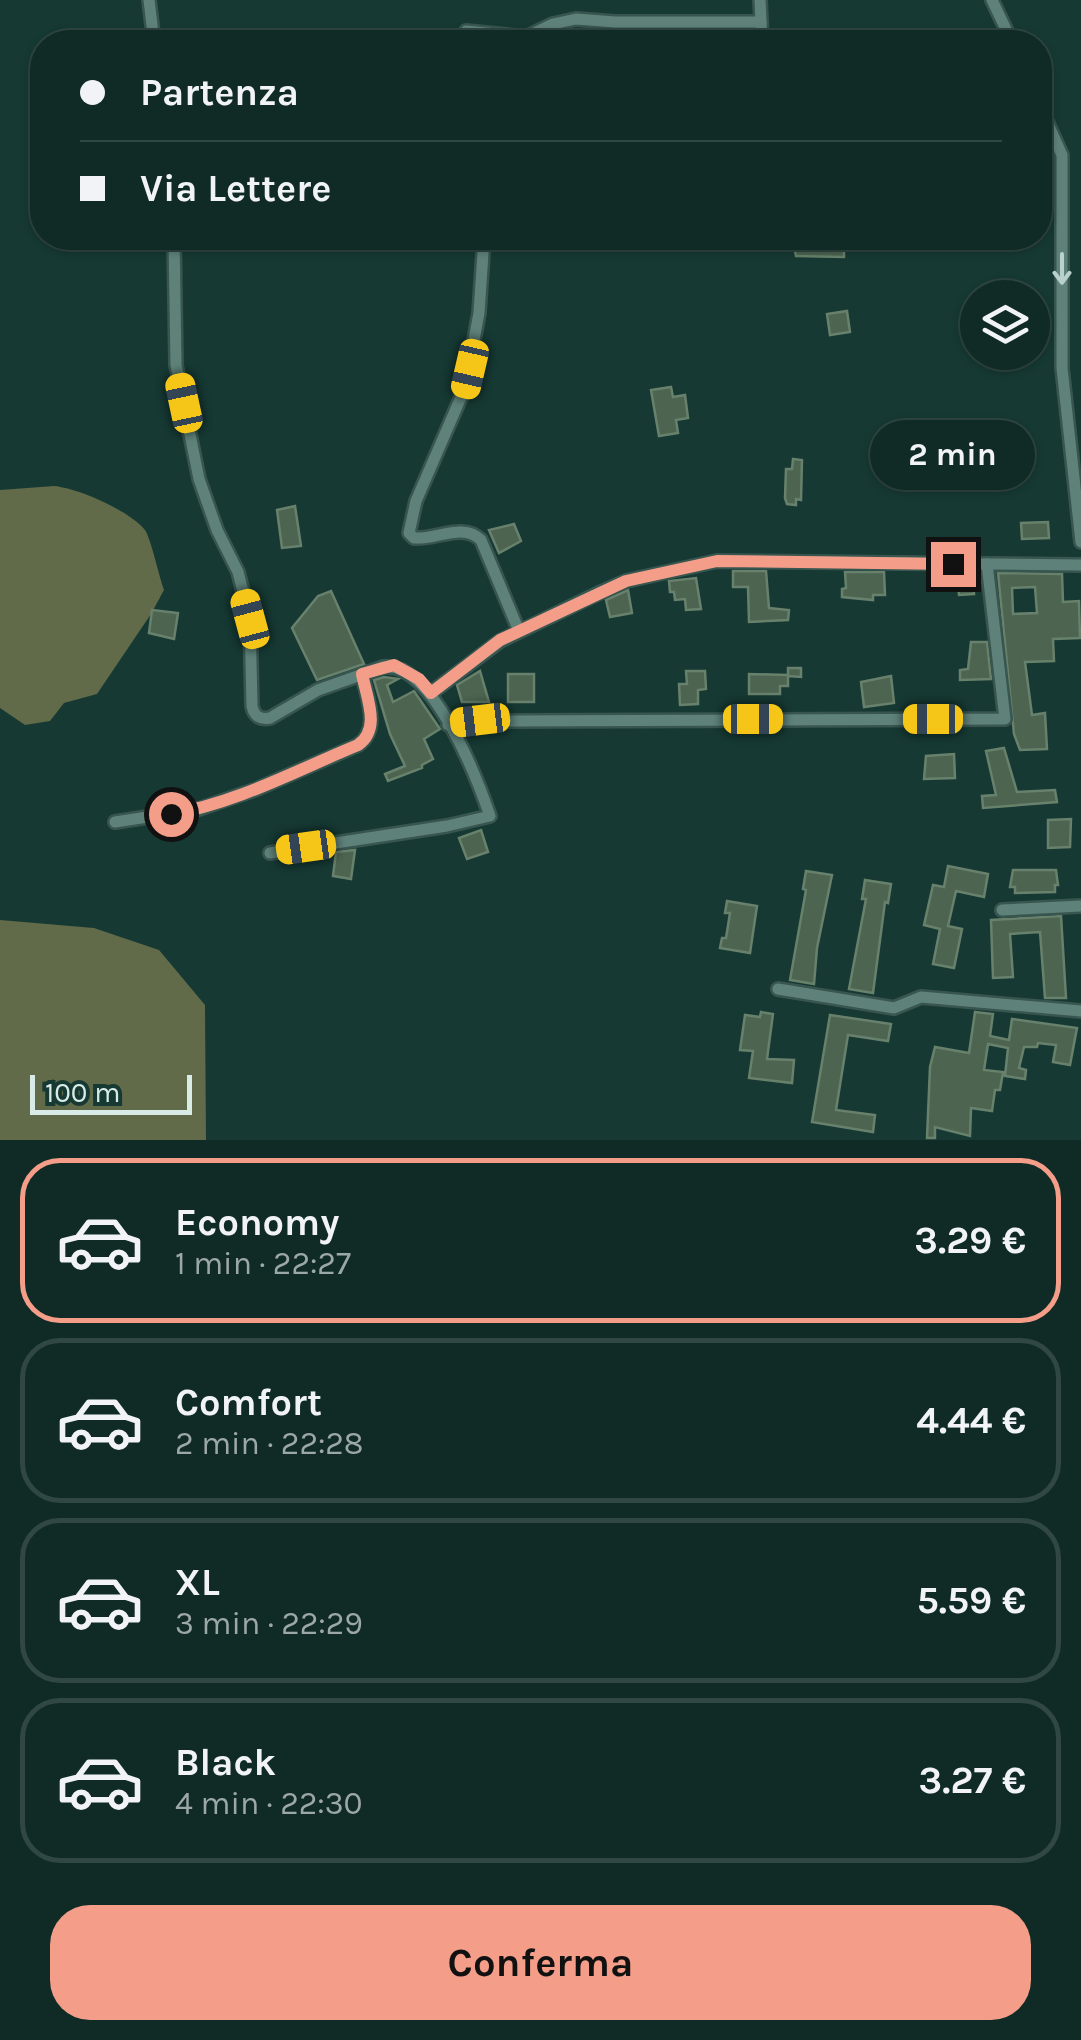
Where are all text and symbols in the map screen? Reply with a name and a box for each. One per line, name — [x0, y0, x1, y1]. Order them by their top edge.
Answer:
text: Partenza — [140, 70, 299, 115]
text: Via Lettere — [140, 166, 331, 211]
one-way arrow — [1052, 252, 1072, 284]
map controls — [960, 280, 1050, 370]
button: layers — [960, 280, 1050, 370]
car — [449, 336, 491, 402]
car — [163, 371, 205, 435]
callout: 2 min — [870, 419, 1036, 489]
text: 2 min — [908, 436, 997, 473]
route end — [931, 542, 976, 587]
car — [228, 586, 272, 652]
car — [448, 701, 512, 739]
car — [723, 704, 783, 734]
car — [903, 704, 963, 734]
route start — [149, 792, 194, 837]
car — [274, 828, 338, 866]
scale bar — [30, 1070, 192, 1114]
text: 100 m — [45, 1076, 120, 1109]
icon: car — [55, 1196, 145, 1286]
text: Economy — [175, 1200, 339, 1245]
text: 3.29 € — [914, 1218, 1026, 1263]
text: 1 min · 22:27 — [175, 1245, 351, 1282]
icon: car — [55, 1376, 145, 1466]
text: Comfort — [175, 1380, 322, 1425]
text: 4.44 € — [916, 1398, 1026, 1443]
text: 2 min · 22:28 — [175, 1425, 364, 1462]
icon: car — [55, 1556, 145, 1646]
text: XL — [175, 1560, 220, 1605]
text: 5.59 € — [917, 1578, 1026, 1623]
text: 3 min · 22:29 — [175, 1605, 363, 1642]
icon: car — [55, 1736, 145, 1826]
text: Black — [175, 1740, 276, 1785]
text: 3.27 € — [919, 1758, 1026, 1803]
text: 4 min · 22:30 — [175, 1785, 363, 1822]
button: Conferma — [50, 1905, 1031, 2020]

